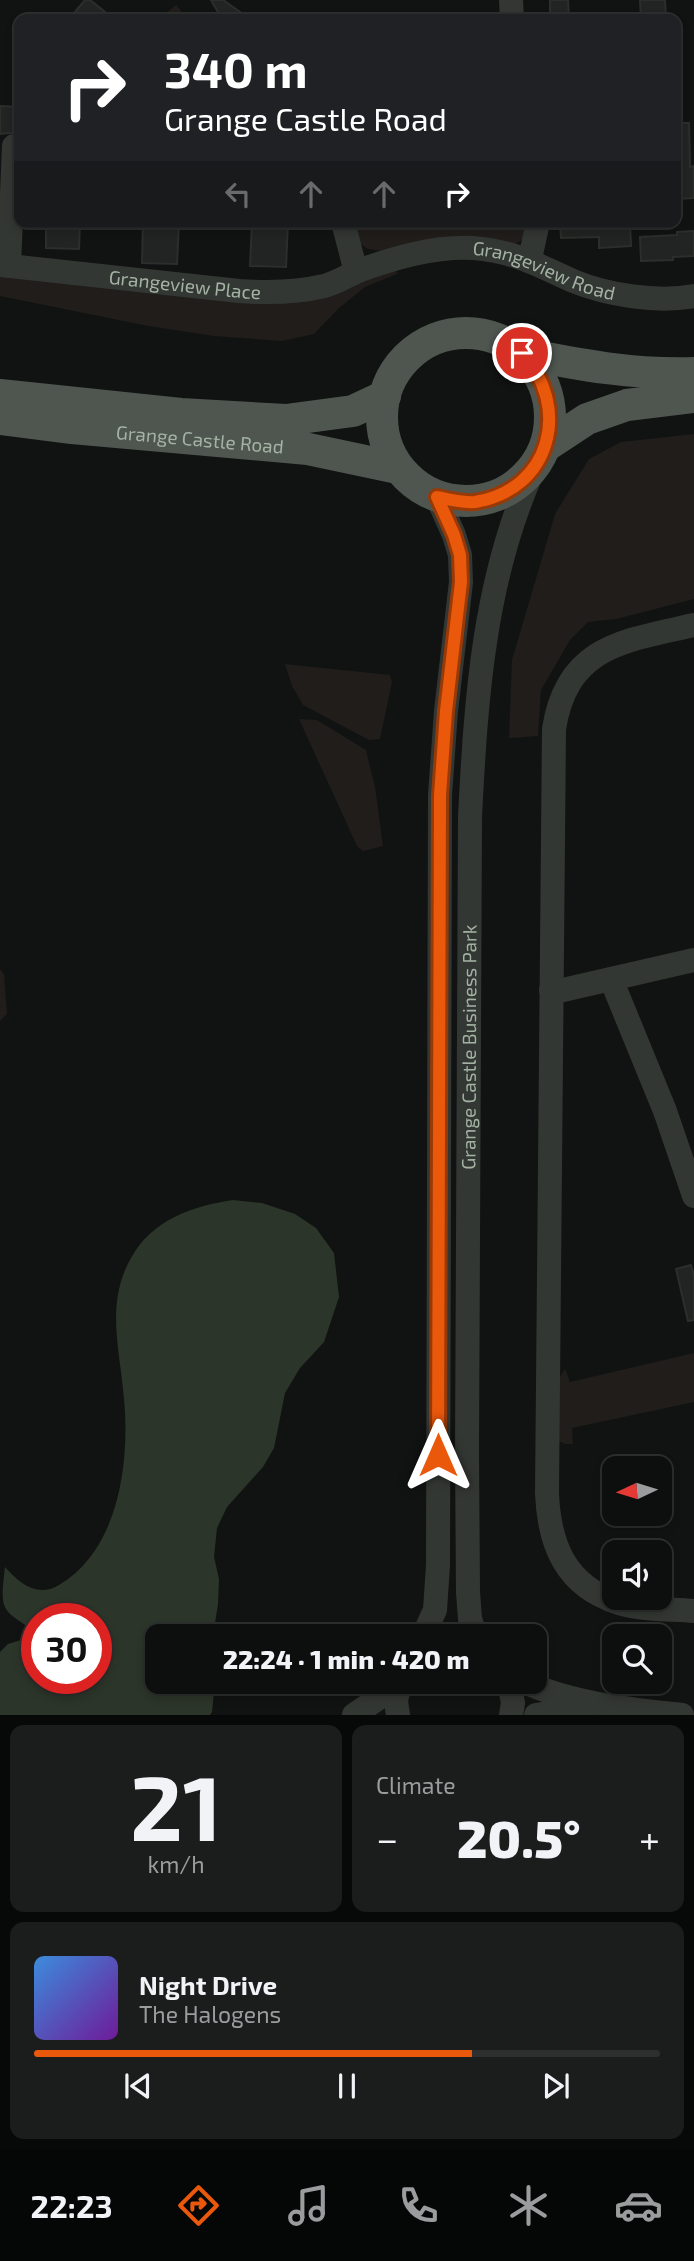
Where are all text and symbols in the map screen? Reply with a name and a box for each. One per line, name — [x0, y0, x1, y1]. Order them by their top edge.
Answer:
text: 340 m — [164, 39, 308, 98]
icon: right — [49, 42, 140, 133]
text: Grange Castle Road — [164, 99, 447, 137]
icon: left — [219, 175, 257, 213]
icon: ahead — [292, 175, 330, 213]
icon: ahead — [365, 175, 403, 213]
icon: right — [438, 175, 476, 213]
street label: Grangeview Road — [472, 236, 618, 304]
street label: Grangeview Place — [108, 265, 261, 303]
pin — [492, 323, 552, 383]
icon: arrive — [503, 334, 541, 372]
street label: Grange Castle Road — [115, 420, 285, 458]
street label: Grange Castle Business Park — [456, 924, 480, 1170]
position arrow — [401, 1418, 475, 1492]
north arrow — [602, 1456, 672, 1526]
map controls — [602, 1456, 672, 1694]
button: sound — [602, 1540, 672, 1610]
speed limit sign: 30 — [21, 1603, 112, 1694]
button: search — [602, 1624, 672, 1694]
text: 22:24 · 1 min · 420 m — [223, 1643, 469, 1674]
text: 21 — [130, 1750, 222, 1859]
text: Climate — [376, 1771, 456, 1799]
text: 20.5° — [457, 1806, 581, 1868]
text: − — [376, 1815, 398, 1861]
text: + — [639, 1815, 660, 1861]
text: km/h — [147, 1850, 205, 1878]
text: Night Drive — [139, 1969, 277, 2000]
text: The Halogens — [139, 2000, 281, 2028]
icon: previous — [119, 2067, 157, 2105]
icon: pause — [328, 2067, 366, 2105]
icon: next — [537, 2067, 575, 2105]
icon: directions — [174, 2181, 223, 2230]
icon: music — [284, 2181, 333, 2230]
icon: phone — [394, 2181, 443, 2230]
icon: climate — [504, 2181, 553, 2230]
icon: car — [614, 2181, 663, 2230]
text: 22:23 — [31, 2186, 113, 2224]

